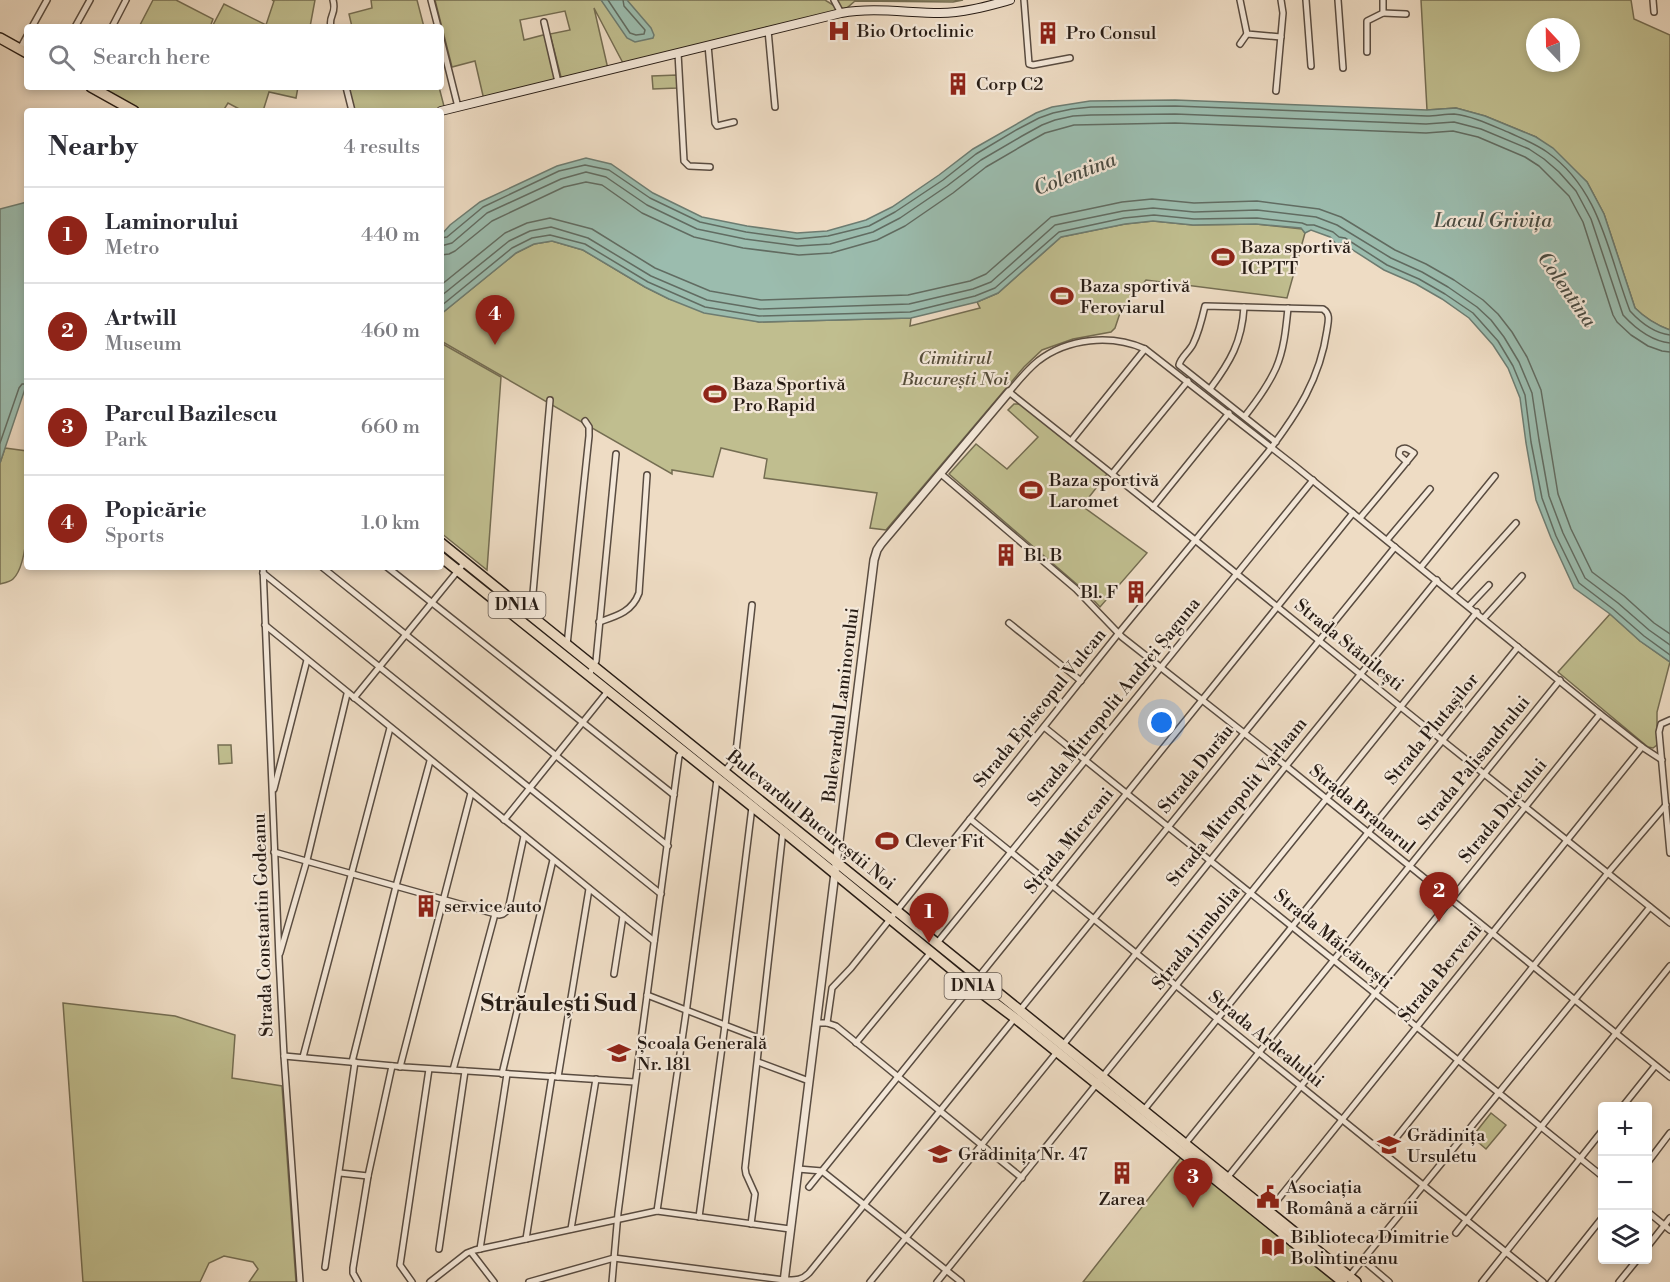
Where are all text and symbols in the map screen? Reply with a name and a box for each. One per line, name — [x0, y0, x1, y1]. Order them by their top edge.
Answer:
hospital icon: Bio Ortoclinic — [826, 18, 852, 44]
north arrow — [1526, 18, 1580, 72]
place label: Bio Ortoclinic — [856, 20, 974, 43]
building icon: Pro Consul — [1035, 20, 1061, 46]
place label: Pro Consul — [1066, 22, 1157, 45]
search box — [24, 24, 444, 90]
icon: search — [45, 41, 78, 74]
text: Search here — [93, 44, 210, 71]
building icon: Corp C2 — [945, 71, 971, 97]
place label: Corp C2 — [976, 73, 1044, 96]
text: Nearby — [48, 131, 138, 163]
text: 4 results — [343, 135, 420, 160]
water label: Colentina — [1030, 148, 1121, 202]
text: Laminorului — [105, 209, 238, 236]
water label: Lacul Grivița — [1433, 209, 1553, 234]
text: 1 — [63, 223, 72, 248]
text: 440 m — [361, 223, 420, 248]
text: Metro — [105, 236, 160, 261]
place label: Baza sportivă ICPTT — [1240, 236, 1352, 280]
sports icon: Baza sportivă ICPTT — [1210, 244, 1236, 270]
water label: Colentina — [1531, 247, 1602, 333]
place label: Baza sportivă Feroviarul — [1079, 275, 1191, 319]
sports icon: Baza sportivă Feroviarul — [1049, 283, 1075, 309]
pin: 4 — [476, 296, 514, 345]
text: Artwill — [105, 305, 177, 332]
text: 2 — [61, 319, 74, 344]
text: 460 m — [361, 319, 420, 344]
text: Museum — [105, 332, 182, 357]
park label: Cimitirul București Noi — [900, 347, 1009, 391]
place label: Baza Sportivă Pro Rapid — [732, 373, 847, 417]
sports icon: Baza Sportivă Pro Rapid — [702, 381, 728, 407]
text: Parcul Bazilescu — [105, 401, 277, 428]
text: 3 — [61, 415, 74, 440]
text: 660 m — [361, 415, 420, 440]
text: Park — [105, 428, 147, 453]
place label: Baza sportivă Laromet — [1048, 469, 1160, 513]
sports icon: Baza sportivă Laromet — [1018, 477, 1044, 503]
text: Popicărie — [105, 497, 207, 524]
text: 4 — [61, 511, 74, 536]
text: 1.0 km — [361, 511, 420, 536]
text: Sports — [105, 524, 164, 549]
building icon: Bl. B — [993, 542, 1019, 568]
place label: Bl. B — [1023, 544, 1062, 567]
building icon: Bl. F — [1123, 579, 1149, 605]
place label: Bl. F — [1079, 581, 1118, 604]
road number: DN1A — [488, 592, 546, 618]
street label: Strada Mitropolit Andrei Șaguna — [1022, 592, 1206, 811]
street label: Strada Stănilești — [1290, 594, 1408, 696]
street label: Bulevardul Laminorului — [818, 606, 864, 805]
street label: Strada Episcopul Vulcan — [969, 623, 1112, 792]
street label: Strada Plutașilor — [1380, 668, 1484, 790]
street label: Strada Palisandrului — [1413, 691, 1535, 835]
your location — [1147, 708, 1176, 737]
street label: Strada Mitropolit Varlaam — [1162, 713, 1313, 891]
street label: Strada Durău — [1153, 719, 1239, 818]
street label: Bulevardul Bucureștii Noi — [721, 744, 900, 895]
street label: Strada Duetului — [1454, 754, 1552, 868]
street label: Strada Branarul — [1304, 759, 1420, 859]
street label: Strada Miercani — [1019, 783, 1119, 899]
street label: Strada Constantin Godeanu — [248, 812, 278, 1037]
sports icon: Clever Fit — [874, 828, 900, 854]
place label: Clever Fit — [905, 830, 985, 853]
pin: 2 — [1420, 872, 1458, 922]
street label: Strada Jimbolia — [1147, 881, 1246, 995]
street label: Strada Măicănești — [1269, 884, 1397, 994]
building icon: service auto — [413, 893, 439, 919]
pin: 1 — [910, 894, 948, 943]
place label: service auto — [444, 895, 542, 918]
street label: Strada Berveni — [1393, 919, 1487, 1027]
road number: DN1A — [944, 973, 1002, 999]
street label: Strada Ardealului — [1204, 985, 1328, 1093]
district label: Străulești Sud — [481, 989, 637, 1019]
place label: Școala Generală Nr. 181 — [637, 1032, 768, 1076]
school or university icon: Școala Generală Nr. 181 — [606, 1040, 632, 1066]
map controls — [1598, 1102, 1652, 1264]
button: + — [1598, 1102, 1652, 1156]
place label: Grădinița Ursuletu — [1407, 1124, 1486, 1168]
school or university icon: Grădinița Ursuletu — [1376, 1132, 1402, 1158]
school or university icon: Grădinița Nr. 47 — [927, 1141, 953, 1167]
place label: Grădinița Nr. 47 — [958, 1143, 1087, 1166]
button: − — [1598, 1156, 1652, 1210]
pin: 3 — [1174, 1158, 1212, 1208]
building icon: Zarea — [1109, 1160, 1135, 1186]
place label: Asociația Română a cărnii — [1285, 1176, 1419, 1220]
public building icon: Asociația Română a cărnii — [1255, 1184, 1281, 1210]
place label: Zarea — [1099, 1188, 1146, 1211]
button: layers — [1598, 1210, 1652, 1264]
place label: Biblioteca Dimitrie Bolintineanu — [1290, 1226, 1449, 1270]
library icon: Biblioteca Dimitrie Bolintineanu — [1260, 1234, 1286, 1260]

